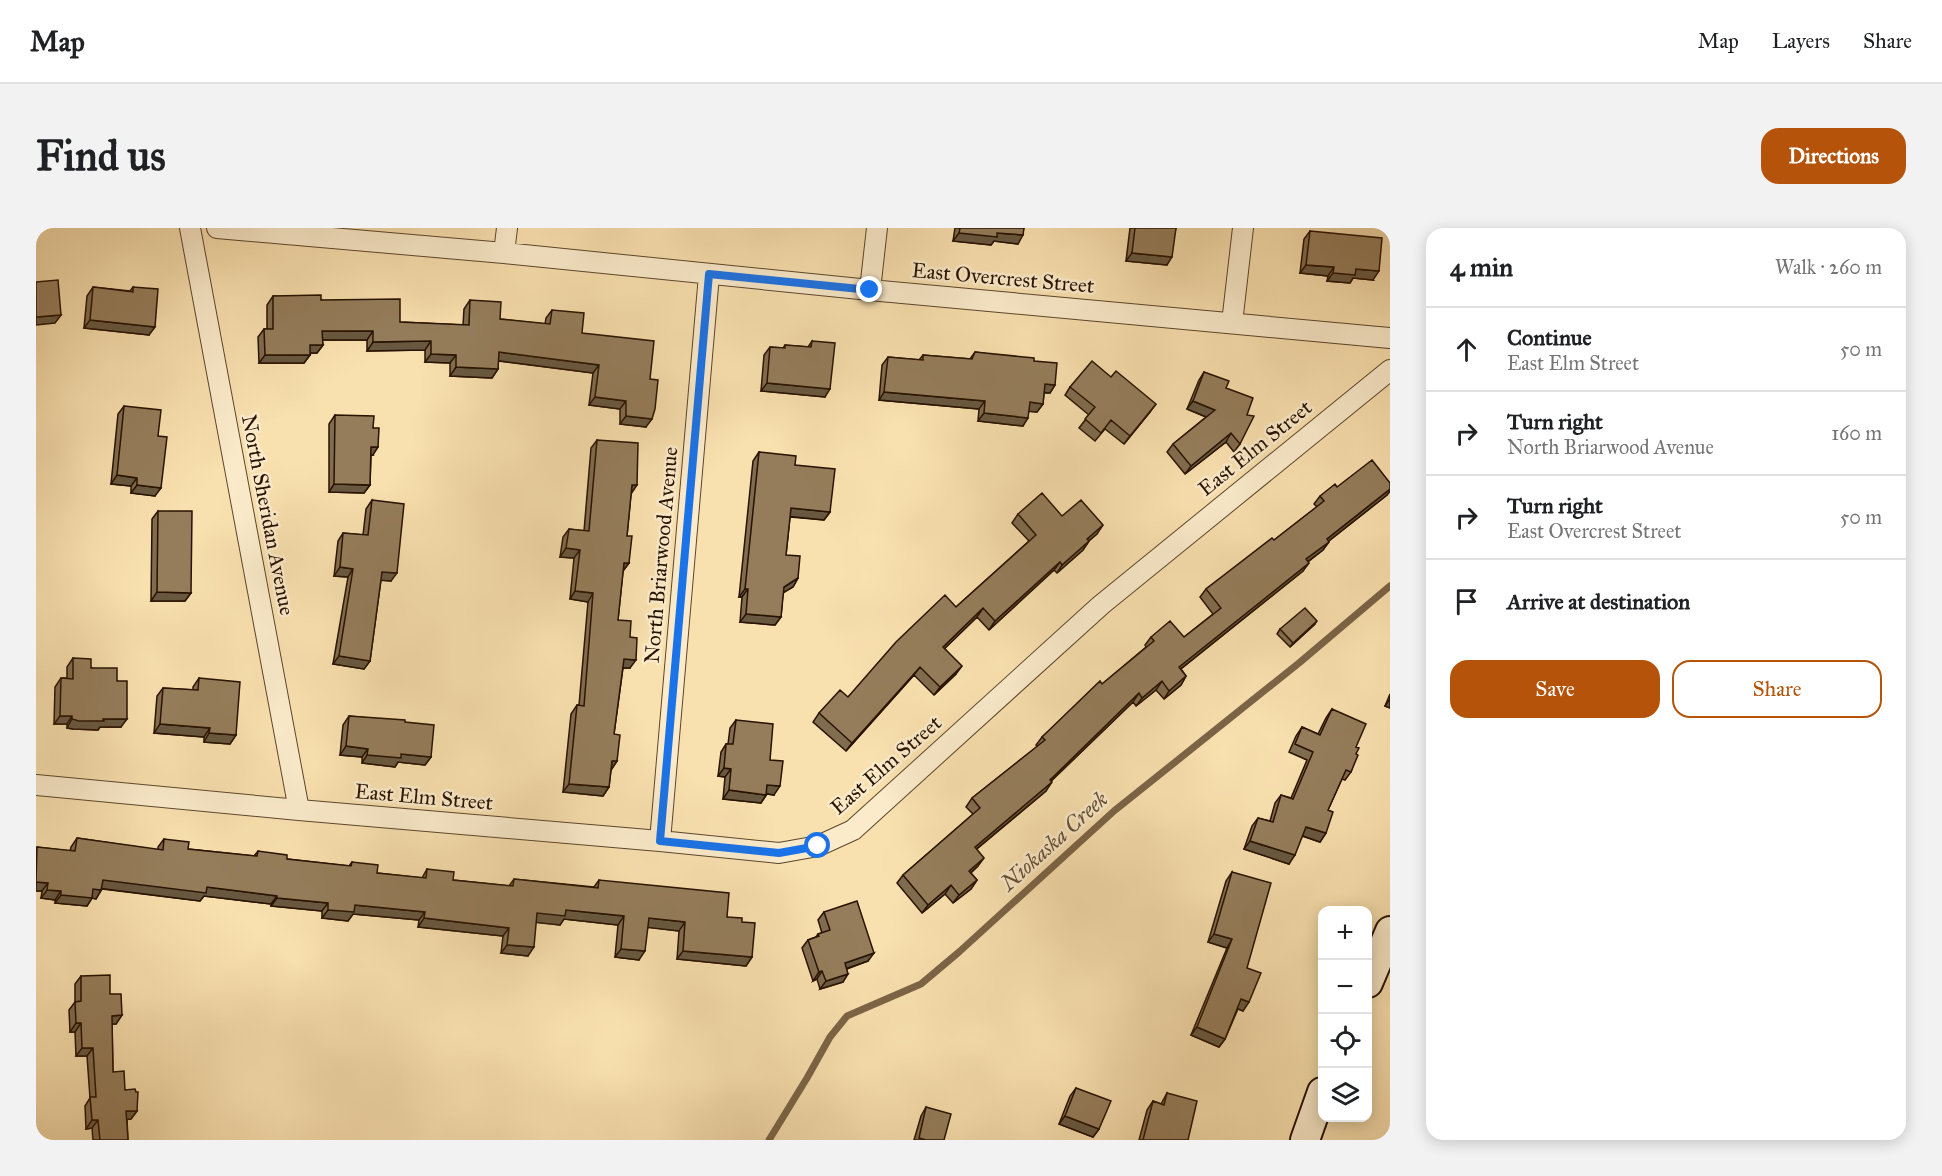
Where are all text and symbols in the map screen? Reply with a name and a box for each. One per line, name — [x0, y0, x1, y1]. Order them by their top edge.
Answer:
text: Map — [30, 24, 85, 59]
text: Map — [1698, 28, 1739, 54]
text: Layers — [1772, 28, 1830, 54]
text: Share — [1863, 28, 1912, 54]
button: Directions — [1761, 128, 1906, 184]
text: Find us — [36, 130, 166, 182]
text: 4 min — [1450, 251, 1513, 283]
text: Walk · 260 m — [1775, 255, 1882, 279]
street label: East Overcrest Street — [911, 257, 1096, 299]
route end — [856, 276, 882, 302]
text: Continue — [1507, 324, 1592, 351]
icon: ahead — [1450, 333, 1483, 366]
text: 50 m — [1840, 337, 1882, 361]
text: East Elm Street — [1507, 351, 1639, 375]
street label: East Elm Street — [1193, 394, 1317, 502]
text: Turn right — [1507, 408, 1603, 435]
street label: North Sheridan Avenue — [236, 412, 300, 618]
icon: right — [1450, 417, 1483, 450]
text: 160 m — [1831, 421, 1882, 445]
text: North Briarwood Avenue — [1507, 435, 1714, 459]
street label: North Briarwood Avenue — [639, 445, 683, 664]
text: Turn right — [1507, 492, 1603, 519]
icon: right — [1450, 501, 1483, 534]
text: 50 m — [1840, 505, 1882, 529]
text: East Overcrest Street — [1507, 519, 1681, 543]
icon: arrive — [1450, 585, 1483, 618]
text: Arrive at destination — [1507, 588, 1690, 615]
button: Save — [1450, 660, 1660, 718]
button: Share — [1672, 660, 1882, 718]
street label: East Elm Street — [825, 709, 947, 820]
street label: East Elm Street — [354, 778, 495, 816]
water label: Niokaska Creek — [993, 786, 1114, 898]
route start — [804, 832, 830, 858]
map controls — [1318, 906, 1372, 1122]
button: + — [1318, 906, 1372, 960]
button: − — [1318, 960, 1372, 1014]
button: locate — [1318, 1014, 1372, 1068]
button: layers — [1318, 1068, 1372, 1122]

